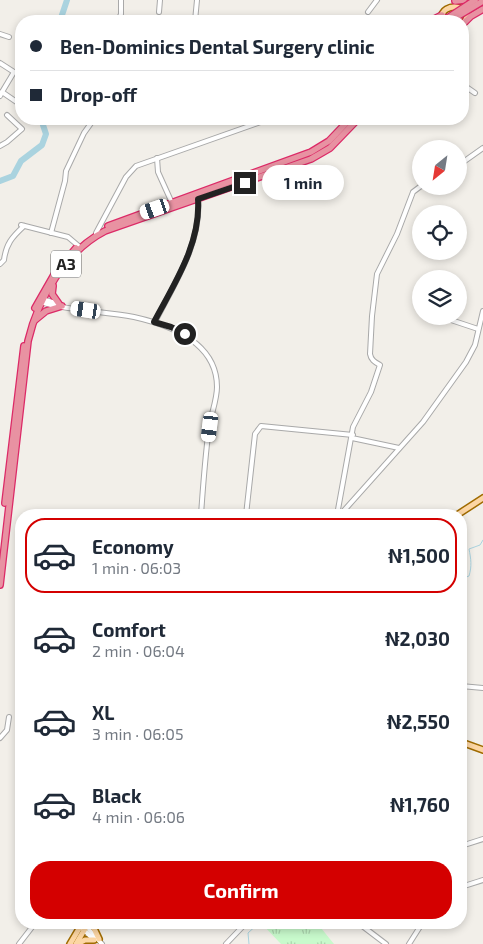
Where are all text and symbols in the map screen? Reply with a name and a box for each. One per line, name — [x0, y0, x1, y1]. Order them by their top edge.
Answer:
text: Ben-Dominics Dental Surgery clinic — [60, 35, 375, 58]
text: Drop-off — [60, 83, 137, 106]
north arrow — [412, 140, 468, 195]
map controls — [412, 140, 467, 325]
callout: 1 min — [262, 166, 345, 200]
route end — [234, 172, 256, 194]
text: 1 min — [284, 173, 322, 192]
car — [138, 197, 171, 221]
button: locate — [412, 205, 467, 260]
road number: A3 — [51, 250, 81, 278]
button: layers — [412, 270, 467, 325]
car — [70, 300, 101, 320]
route start — [174, 323, 196, 345]
car — [200, 411, 219, 443]
icon: car — [32, 533, 77, 578]
text: Economy — [92, 535, 174, 558]
text: ₦1,500 — [388, 544, 450, 567]
text: 1 min · 06:03 — [92, 558, 181, 577]
icon: car — [32, 616, 77, 661]
text: Comfort — [92, 618, 166, 641]
text: ₦2,030 — [385, 627, 450, 650]
text: 2 min · 06:04 — [92, 641, 185, 660]
icon: car — [32, 699, 77, 744]
text: XL — [92, 701, 114, 724]
text: ₦2,550 — [387, 710, 450, 733]
text: 3 min · 06:05 — [92, 724, 183, 743]
icon: car — [32, 782, 77, 827]
text: Black — [92, 784, 142, 807]
text: ₦1,760 — [390, 793, 450, 816]
text: 4 min · 06:06 — [92, 807, 185, 826]
button: Confirm — [30, 861, 452, 919]

